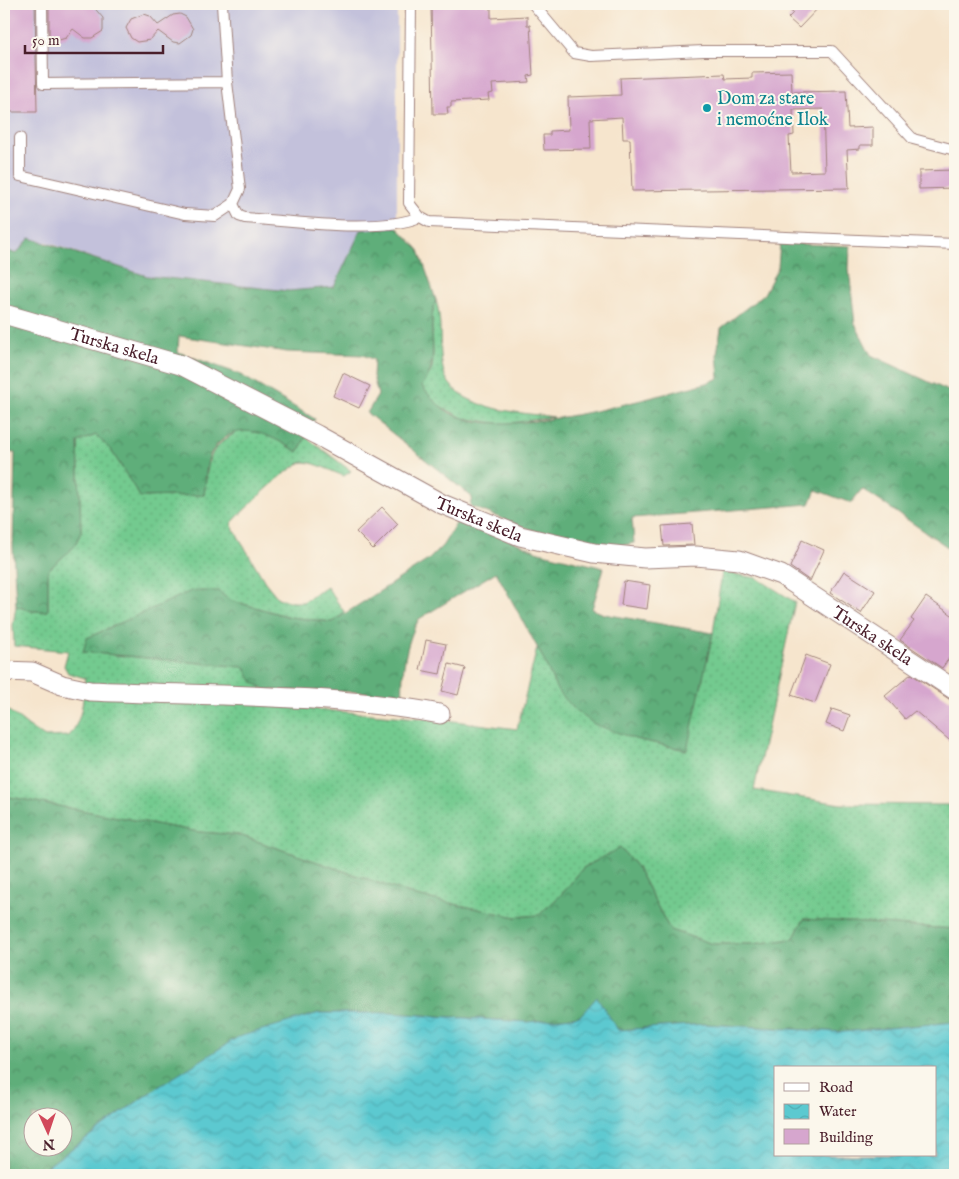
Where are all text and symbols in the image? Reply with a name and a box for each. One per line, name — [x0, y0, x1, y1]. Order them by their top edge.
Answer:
scale bar — [25, 22, 162, 54]
text: 50 m — [32, 31, 60, 50]
place label: Dom za stare i nemoćne Ilok — [717, 88, 829, 132]
marker: Dom za stare i nemoćne Ilok — [701, 102, 713, 114]
street label: Turska skela — [67, 323, 162, 371]
street label: Turska skela — [432, 492, 526, 549]
street label: Turska skela — [827, 602, 917, 672]
legend — [774, 1066, 936, 1156]
text: Road — [819, 1078, 854, 1097]
text: Water — [819, 1102, 857, 1121]
north arrow — [22, 1106, 72, 1156]
text: Building — [819, 1128, 874, 1147]
text: N — [42, 1135, 56, 1153]

